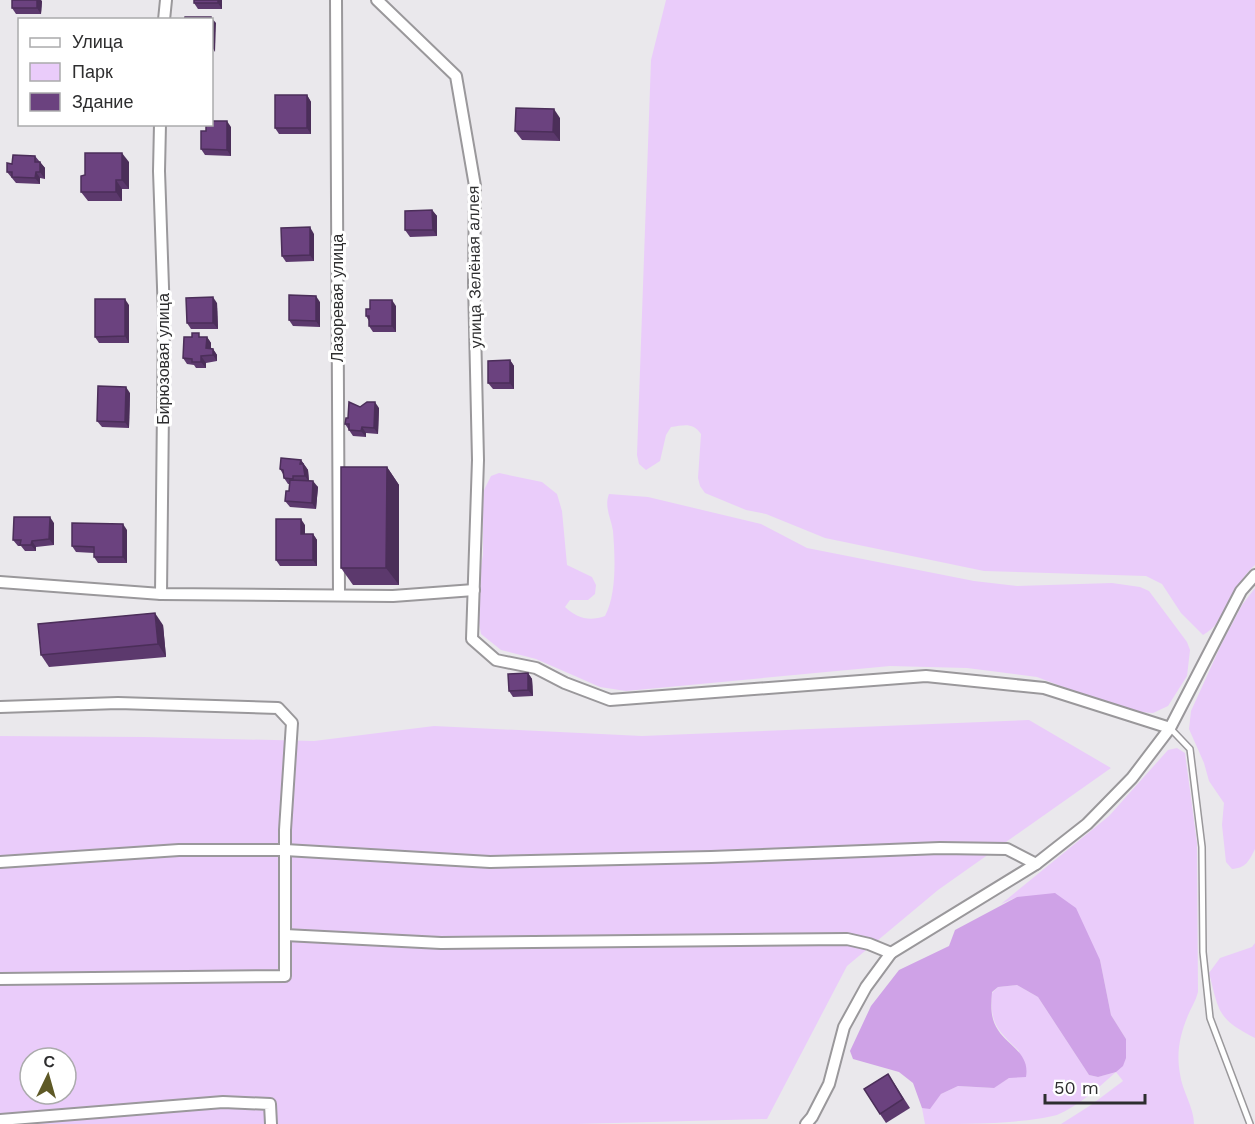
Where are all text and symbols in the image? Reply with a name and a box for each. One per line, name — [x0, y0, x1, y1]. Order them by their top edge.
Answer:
legend — [18, 18, 213, 126]
text: Улица — [72, 31, 124, 52]
text: Парк — [72, 61, 113, 82]
text: Здание — [72, 91, 133, 112]
street label: улица Зелёная аллея — [464, 185, 485, 348]
street label: Лазоревая улица — [328, 234, 347, 362]
street label: Бирюзовая улица — [154, 293, 173, 425]
north arrow — [18, 1046, 78, 1106]
text: С — [43, 1052, 56, 1072]
scale bar — [1045, 1067, 1146, 1105]
text: 50 m — [1054, 1077, 1099, 1098]

